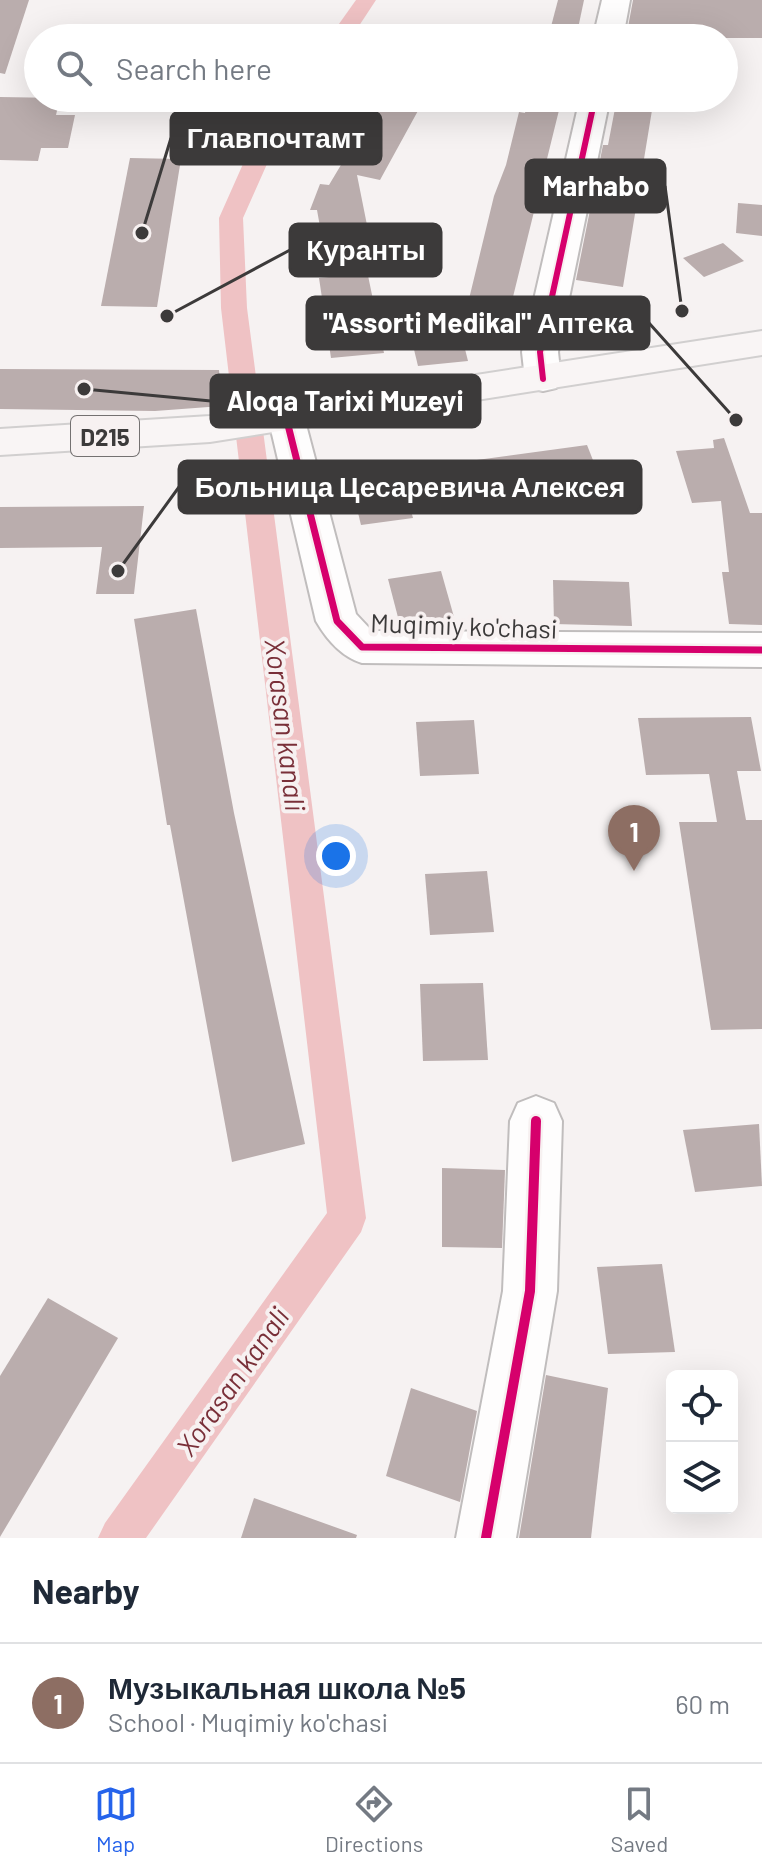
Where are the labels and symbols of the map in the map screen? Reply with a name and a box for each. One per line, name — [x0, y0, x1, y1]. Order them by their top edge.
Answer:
callout: Главпочтамт — [171, 112, 381, 164]
text: Главпочтамт — [187, 120, 365, 154]
callout: Marhabo — [526, 160, 665, 212]
text: Marhabo — [543, 168, 650, 202]
callout: Куранты — [290, 224, 441, 276]
text: Куранты — [306, 232, 426, 266]
callout: "Assorti Medikal" Аптека — [307, 297, 649, 349]
text: "Assorti Medikal" Аптека — [323, 305, 633, 339]
callout: Aloqa Tarixi Muzeyi — [211, 375, 480, 427]
text: Aloqa Tarixi Muzeyi — [226, 383, 464, 417]
road number: D215 — [71, 416, 139, 456]
callout: Больница Цесаревича Алексея — [179, 461, 641, 513]
text: Больница Цесаревича Алексея — [195, 469, 625, 503]
street label: Muqimiy ko'chasi — [370, 606, 558, 644]
water label: Xorasan kanali — [259, 637, 313, 813]
pin: 1 — [608, 805, 660, 871]
your location — [316, 836, 356, 876]
water label: Xorasan kanali — [168, 1300, 296, 1462]

